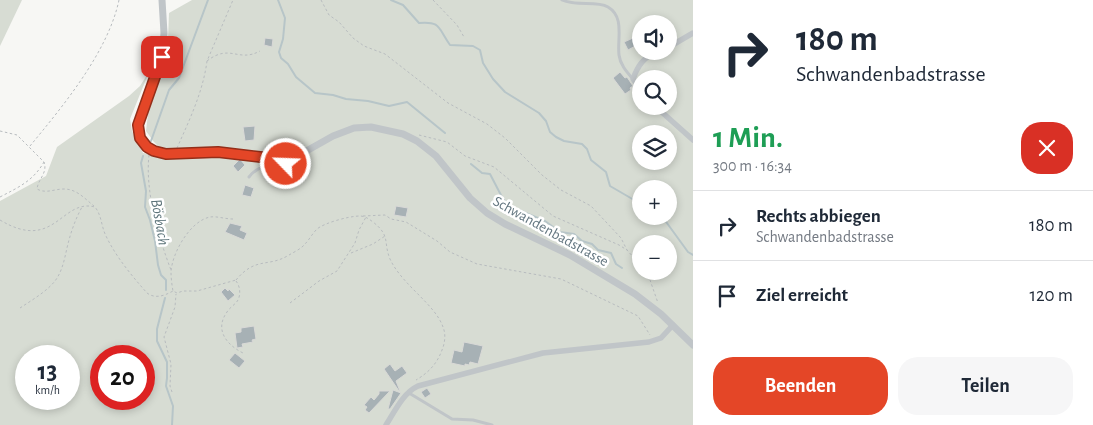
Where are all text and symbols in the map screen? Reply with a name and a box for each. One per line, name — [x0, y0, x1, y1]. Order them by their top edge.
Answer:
map controls — [632, 15, 677, 280]
button: sound — [632, 15, 677, 60]
icon: right — [713, 20, 778, 85]
text: 180 m — [796, 22, 878, 57]
pin — [141, 36, 183, 78]
icon: arrive — [148, 43, 176, 71]
text: Schwandenbadstrasse — [796, 63, 986, 85]
button: search — [632, 70, 677, 115]
button: close — [1021, 122, 1073, 174]
text: 1 Min. — [713, 123, 783, 153]
button: layers — [632, 125, 677, 170]
position arrow — [259, 137, 311, 189]
text: 300 m · 16:34 — [713, 158, 792, 174]
button: + — [632, 180, 677, 225]
street label: Schwandenbadstrasse — [491, 194, 611, 269]
water label: Bösbach — [148, 198, 172, 247]
text: Rechts abbiegen — [756, 207, 881, 226]
icon: right — [713, 212, 741, 240]
text: 180 m — [1029, 216, 1073, 235]
text: Schwandenbadstrasse — [756, 229, 894, 245]
button: − — [632, 235, 677, 280]
icon: arrive — [713, 282, 741, 310]
text: Ziel erreicht — [756, 286, 848, 305]
text: 120 m — [1029, 286, 1073, 305]
speed limit sign: 20 — [90, 345, 155, 410]
button: Beenden — [713, 357, 888, 415]
button: Teilen — [898, 357, 1073, 415]
text: 13 — [38, 359, 57, 384]
text: km/h — [35, 384, 60, 396]

